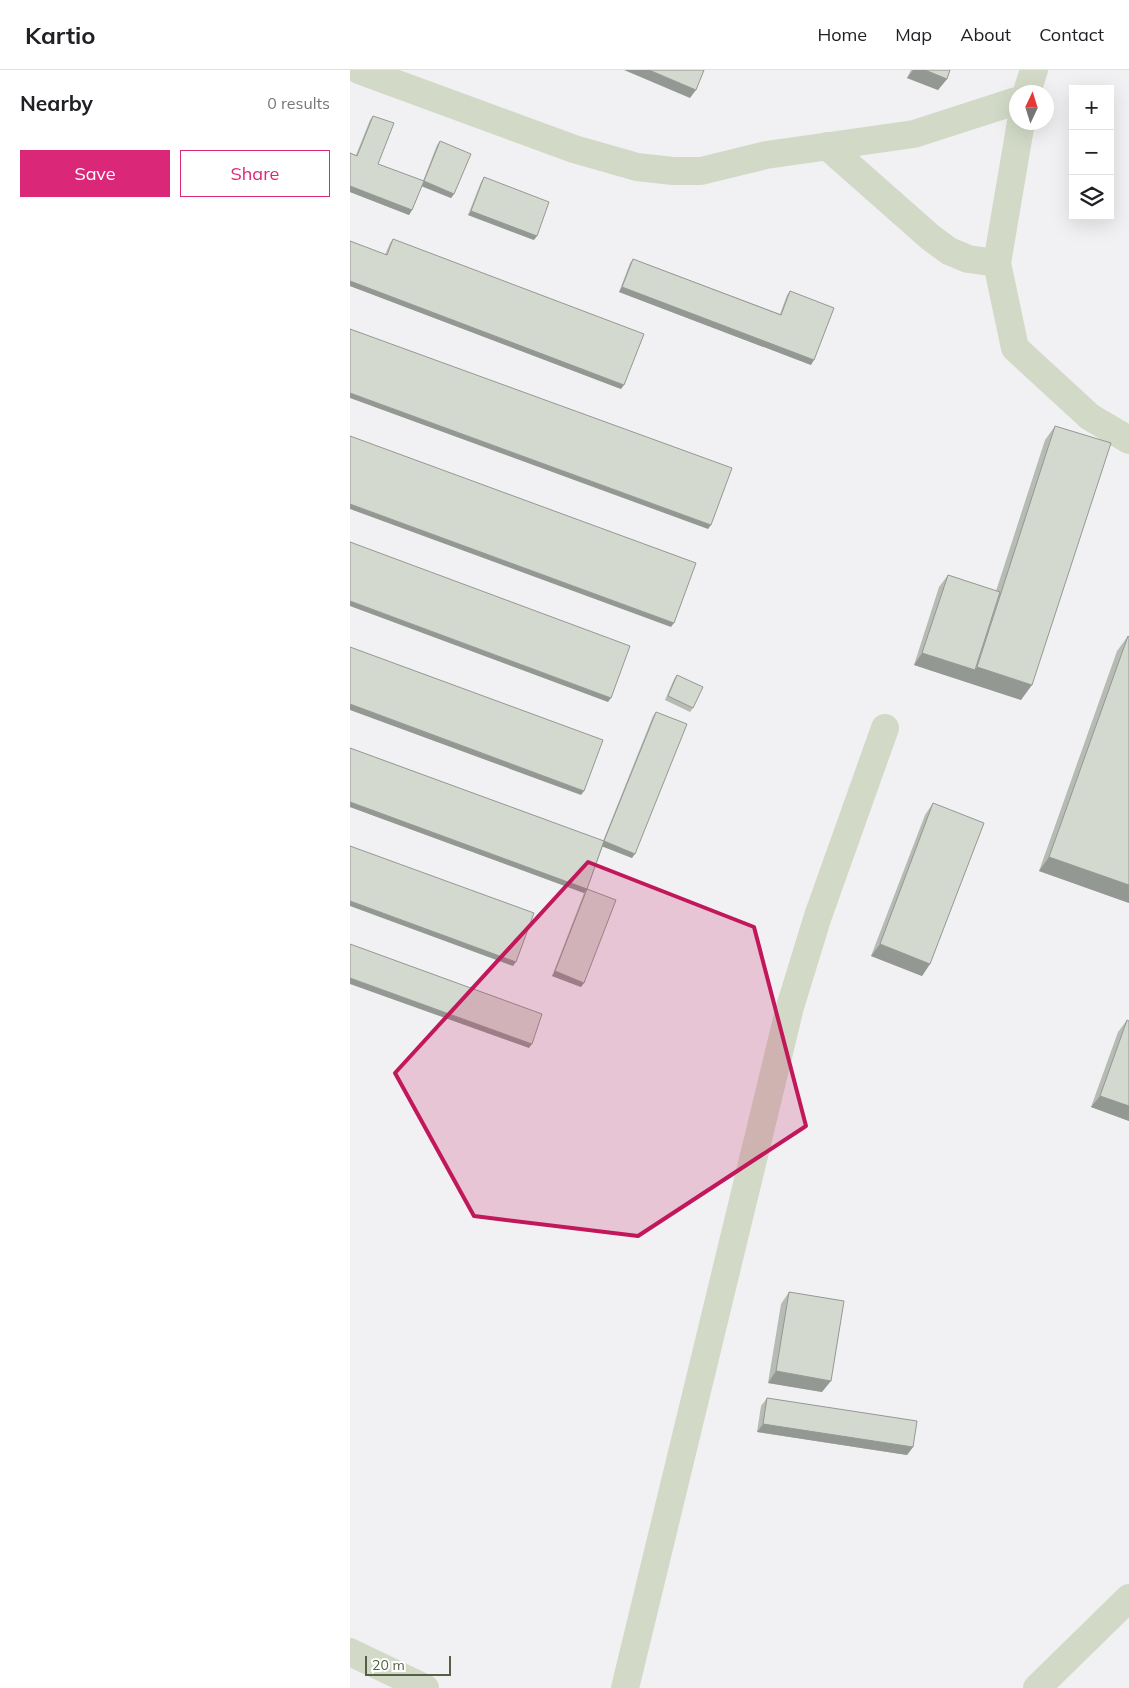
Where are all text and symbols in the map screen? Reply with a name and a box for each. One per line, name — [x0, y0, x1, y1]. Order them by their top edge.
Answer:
text: Kartio — [25, 20, 96, 50]
text: Home — [817, 23, 867, 46]
text: Map — [895, 23, 932, 46]
text: About — [960, 23, 1011, 46]
text: Contact — [1039, 23, 1104, 46]
north arrow — [1009, 85, 1054, 130]
map controls — [1069, 85, 1114, 220]
button: + — [1069, 85, 1114, 130]
text: Nearby — [20, 90, 93, 116]
text: 0 results — [267, 93, 330, 113]
button: − — [1069, 130, 1114, 175]
button: Save — [20, 150, 170, 197]
button: Share — [180, 150, 330, 197]
button: layers — [1069, 175, 1114, 220]
scale bar — [365, 1653, 451, 1676]
text: 20 m — [372, 1656, 405, 1674]

